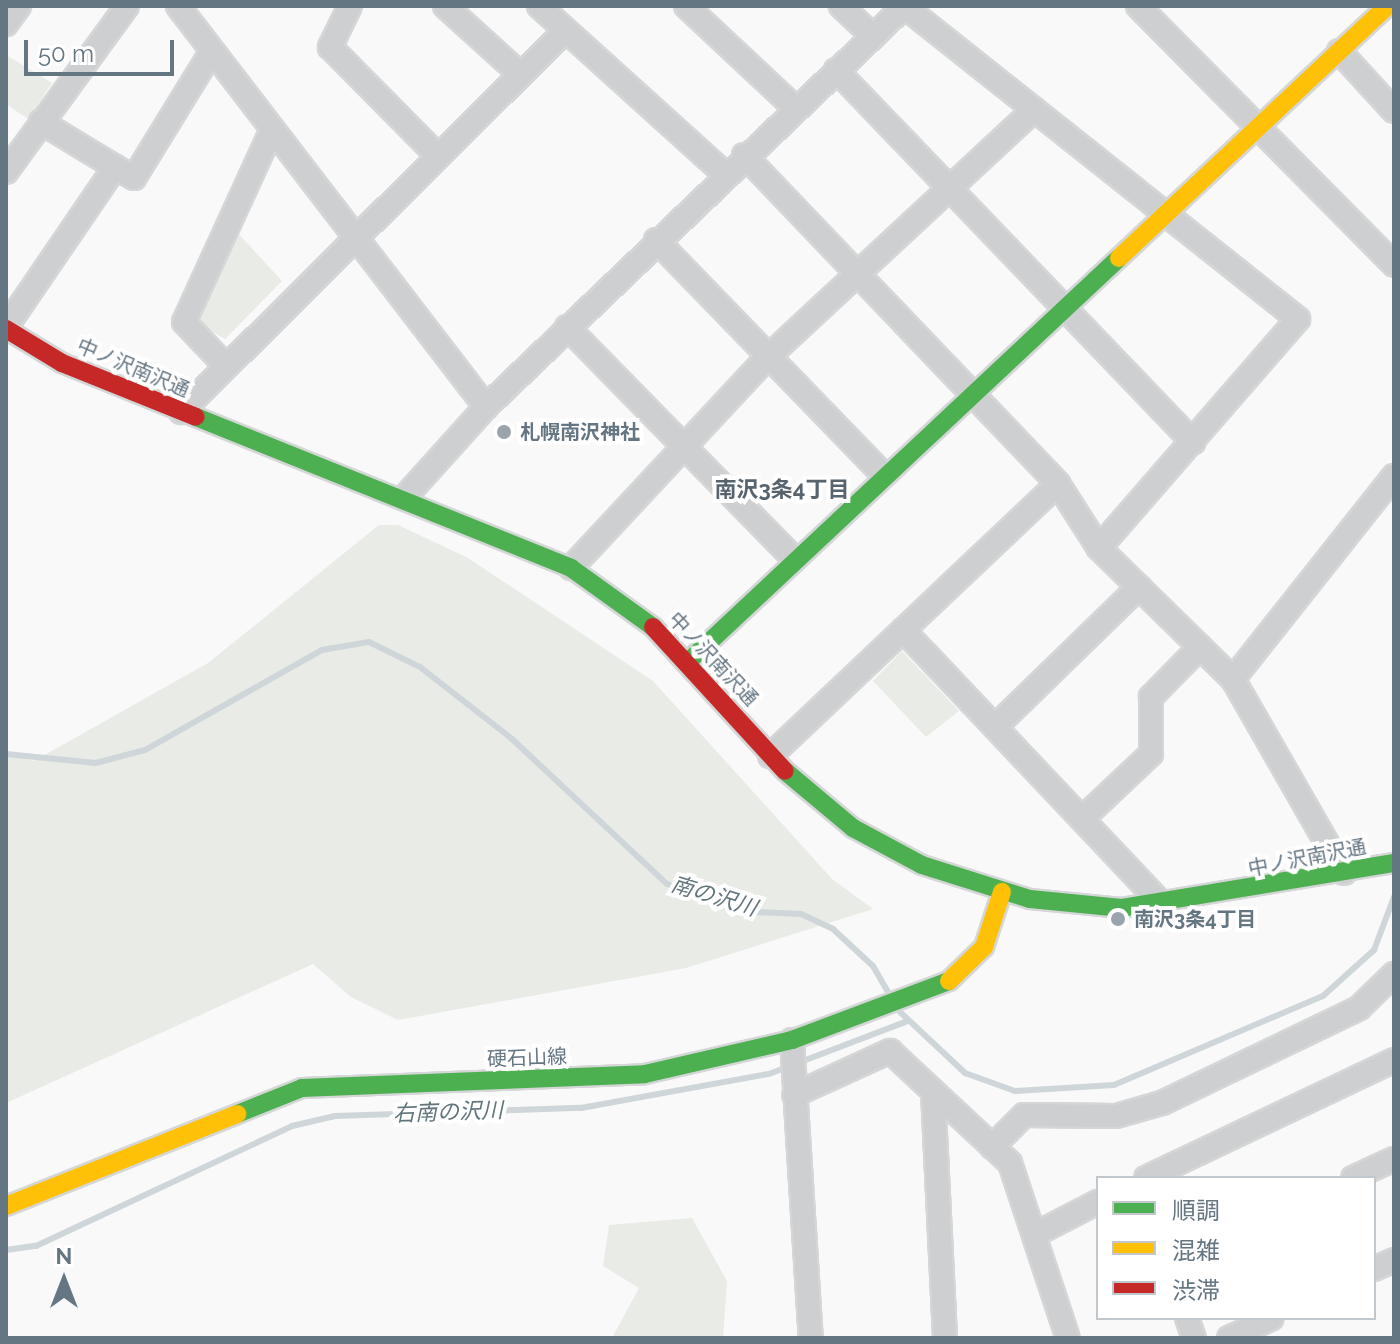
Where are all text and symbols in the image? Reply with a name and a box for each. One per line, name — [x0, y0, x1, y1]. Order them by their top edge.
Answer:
scale bar — [28, 24, 178, 74]
text: 50 m — [38, 39, 94, 68]
street label: 中ノ沢南沢通 — [73, 334, 193, 402]
place label: 札幌南沢神社 — [520, 420, 640, 444]
marker: 札幌南沢神社 — [495, 423, 513, 441]
district label: 南沢3条4丁目 — [715, 477, 849, 503]
street label: 中ノ沢南沢通 — [663, 607, 763, 711]
street label: 中ノ沢南沢通 — [1246, 835, 1368, 881]
water label: 南の沢川 — [668, 871, 760, 921]
place label: 南沢3条4丁目 — [1134, 907, 1257, 931]
marker: 南沢3条4丁目 — [1109, 910, 1127, 928]
street label: 硬石山線 — [487, 1045, 567, 1071]
water label: 右南の沢川 — [393, 1097, 503, 1127]
legend — [1096, 1176, 1376, 1320]
text: 順調 — [1172, 1196, 1220, 1225]
text: 混雑 — [1172, 1236, 1220, 1265]
north arrow — [24, 1240, 104, 1320]
text: N — [56, 1243, 72, 1269]
text: 渋滞 — [1172, 1276, 1220, 1305]

